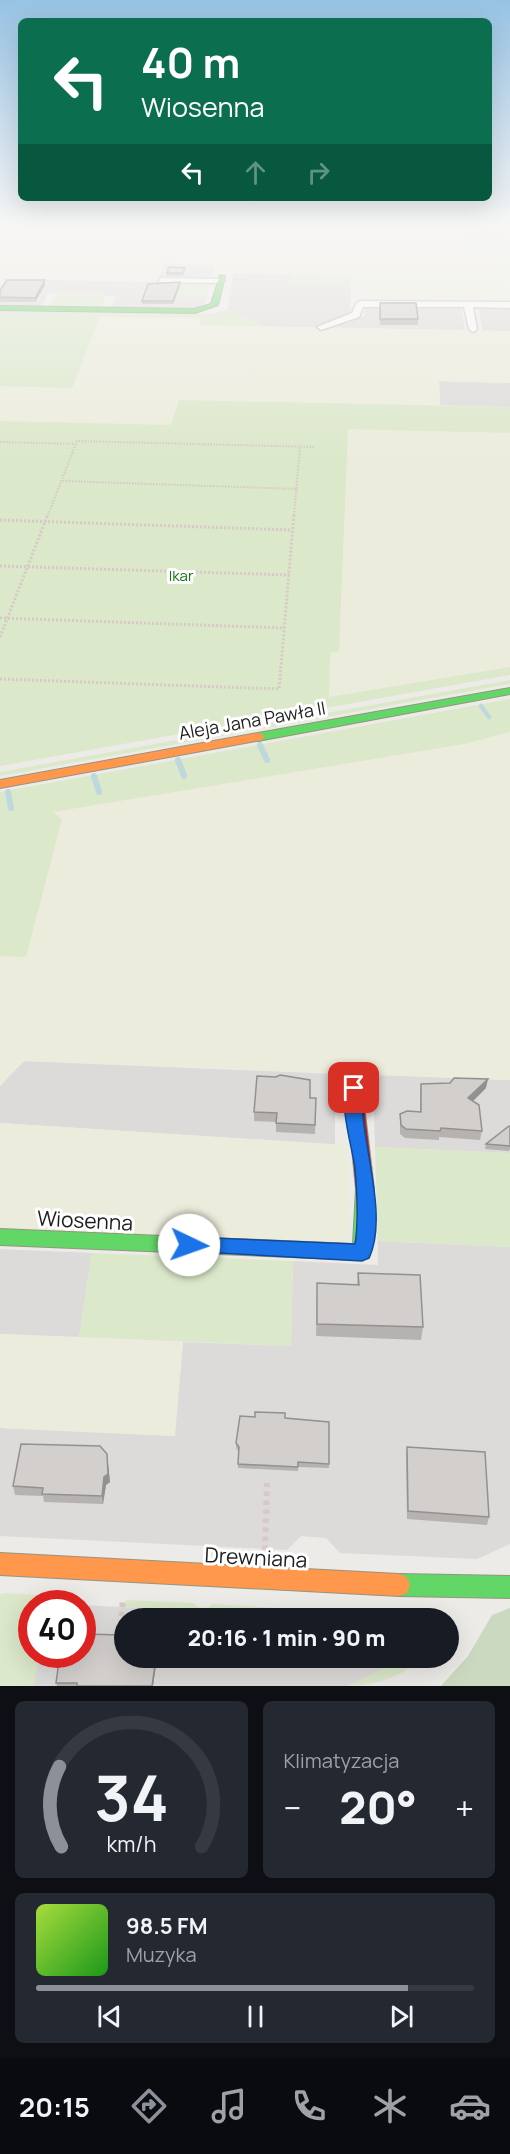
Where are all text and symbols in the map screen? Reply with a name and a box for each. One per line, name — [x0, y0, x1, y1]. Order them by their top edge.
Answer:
text: 40 m — [141, 33, 240, 91]
icon: left — [42, 42, 120, 120]
text: Wiosenna — [141, 88, 264, 125]
icon: left — [176, 156, 209, 189]
icon: ahead — [239, 156, 272, 189]
icon: right — [302, 156, 335, 189]
park label: Ikar — [169, 565, 194, 586]
street label: Aleja Jana Pawła II — [177, 695, 327, 745]
pin — [328, 1062, 379, 1113]
icon: arrive — [337, 1071, 370, 1104]
street label: Wiosenna — [36, 1204, 134, 1236]
position arrow — [157, 1213, 221, 1277]
street label: Drewniana — [204, 1540, 308, 1574]
speed limit sign: 40 — [18, 1590, 96, 1668]
text: 20:16 · 1 min · 90 m — [188, 1623, 385, 1653]
text: Klimatyzacja — [284, 1747, 399, 1774]
text: 34 — [94, 1754, 168, 1840]
text: 20° — [339, 1776, 417, 1838]
text: − — [284, 1785, 301, 1830]
text: + — [455, 1785, 474, 1830]
text: km/h — [106, 1829, 156, 1858]
text: 98.5 FM — [126, 1911, 207, 1941]
text: Muzyka — [126, 1941, 197, 1968]
icon: previous — [93, 2000, 126, 2033]
icon: pause — [239, 2000, 272, 2033]
icon: next — [385, 2000, 418, 2033]
icon: directions — [128, 2085, 170, 2127]
icon: music — [208, 2085, 250, 2127]
icon: phone — [288, 2085, 330, 2127]
icon: climate — [369, 2085, 411, 2127]
icon: car — [449, 2085, 491, 2127]
text: 20:15 — [19, 2088, 90, 2125]

